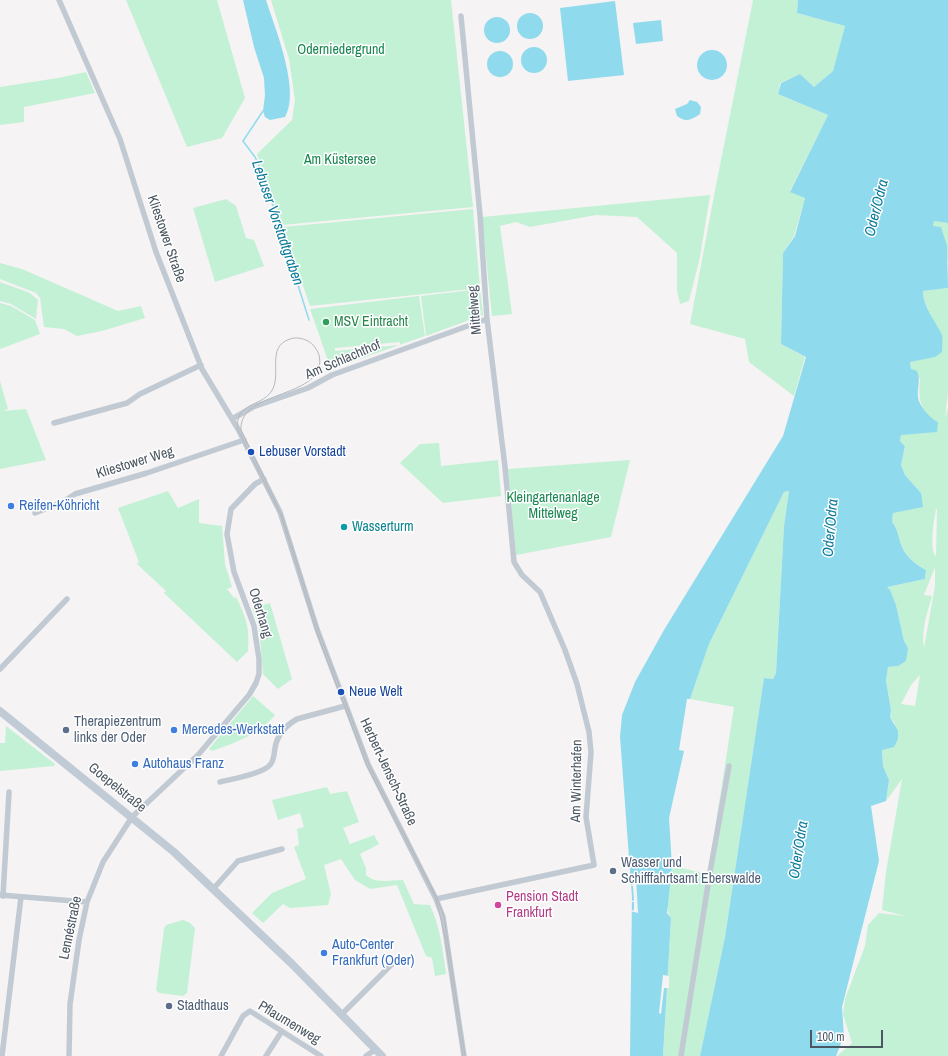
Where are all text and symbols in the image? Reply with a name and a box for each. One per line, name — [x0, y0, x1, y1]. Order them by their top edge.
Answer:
park label: Oderniedergrund — [297, 42, 385, 58]
park label: Am Küstersee — [304, 152, 376, 168]
water label: Lebuser Vorstadtgraben — [247, 158, 307, 288]
water label: Oder/Odra — [861, 178, 893, 238]
street label: Kliestower Straße — [143, 193, 189, 285]
street label: Mittelweg — [464, 285, 486, 335]
place label: MSV Eintracht — [334, 314, 408, 330]
marker: MSV Eintracht — [321, 317, 331, 327]
street label: Am Schlachthof — [303, 337, 383, 383]
street label: Kliestower Weg — [94, 443, 176, 483]
place label: Lebuser Vorstadt — [259, 444, 346, 460]
marker: Lebuser Vorstadt — [246, 447, 256, 457]
park label: Kleingartenanlage Mittelweg — [506, 490, 600, 522]
place label: Reifen-Köhricht — [19, 498, 99, 514]
water label: Oder/Odra — [820, 498, 842, 558]
marker: Reifen-Köhricht — [6, 501, 16, 511]
place label: Wasserturm — [352, 519, 413, 535]
marker: Wasserturm — [339, 522, 349, 532]
street label: Oderhang — [245, 586, 275, 640]
place label: Neue Welt — [349, 684, 402, 700]
marker: Neue Welt — [336, 687, 346, 697]
place label: Therapiezentrum links der Oder — [74, 714, 161, 746]
street label: Herbert-Jensch-Straße — [356, 716, 420, 828]
place label: Mercedes-Werkstatt — [182, 722, 285, 738]
marker: Therapiezentrum links der Oder — [61, 725, 71, 735]
marker: Mercedes-Werkstatt — [169, 725, 179, 735]
street label: Am Winterhafen — [568, 739, 586, 823]
place label: Autohaus Franz — [143, 756, 224, 772]
marker: Autohaus Franz — [130, 759, 140, 769]
street label: Goepelstraße — [85, 760, 149, 816]
water label: Oder/Odra — [786, 820, 812, 880]
place label: Wasser und Schifffahrtsamt Eberswalde — [621, 855, 761, 888]
marker: Wasser und Schifffahrtsamt Eberswalde — [608, 866, 618, 876]
place label: Pension Stadt Frankfurt — [506, 889, 578, 922]
street label: Lennéstraße — [56, 895, 86, 961]
marker: Pension Stadt Frankfurt — [493, 900, 503, 910]
place label: Auto-Center Frankfurt (Oder) — [332, 937, 414, 970]
marker: Auto-Center Frankfurt (Oder) — [319, 948, 329, 958]
place label: Stadthaus — [177, 998, 229, 1014]
street label: Pflaumenweg — [255, 998, 323, 1048]
marker: Stadthaus — [164, 1001, 174, 1011]
scale bar — [812, 1022, 885, 1048]
text: 100 m — [817, 1029, 844, 1045]

